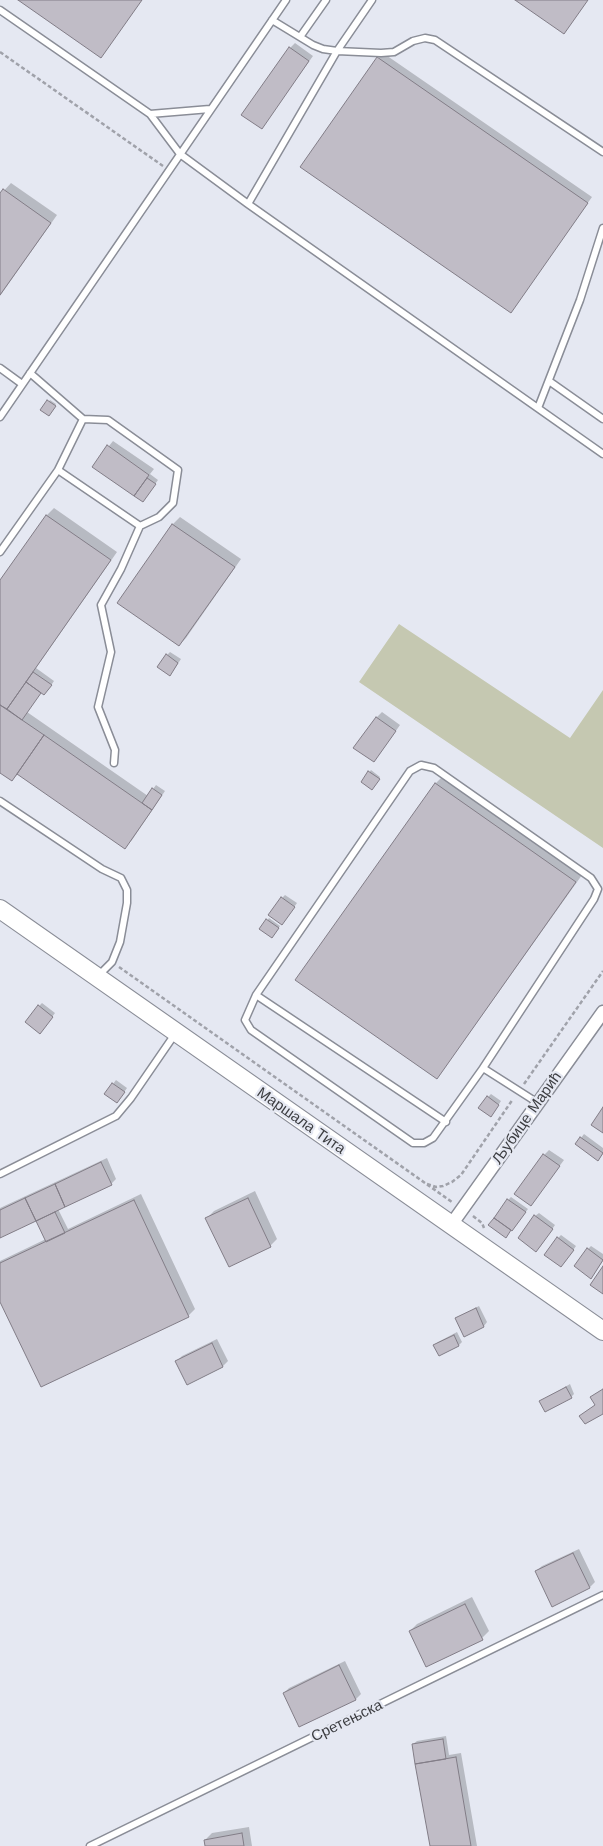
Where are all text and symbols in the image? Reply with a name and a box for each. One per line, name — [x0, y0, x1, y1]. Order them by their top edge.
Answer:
street label: Љубице Марић — [489, 1068, 565, 1168]
street label: Маршала Тита — [253, 1084, 349, 1158]
street label: Сретењска — [308, 1696, 386, 1746]

